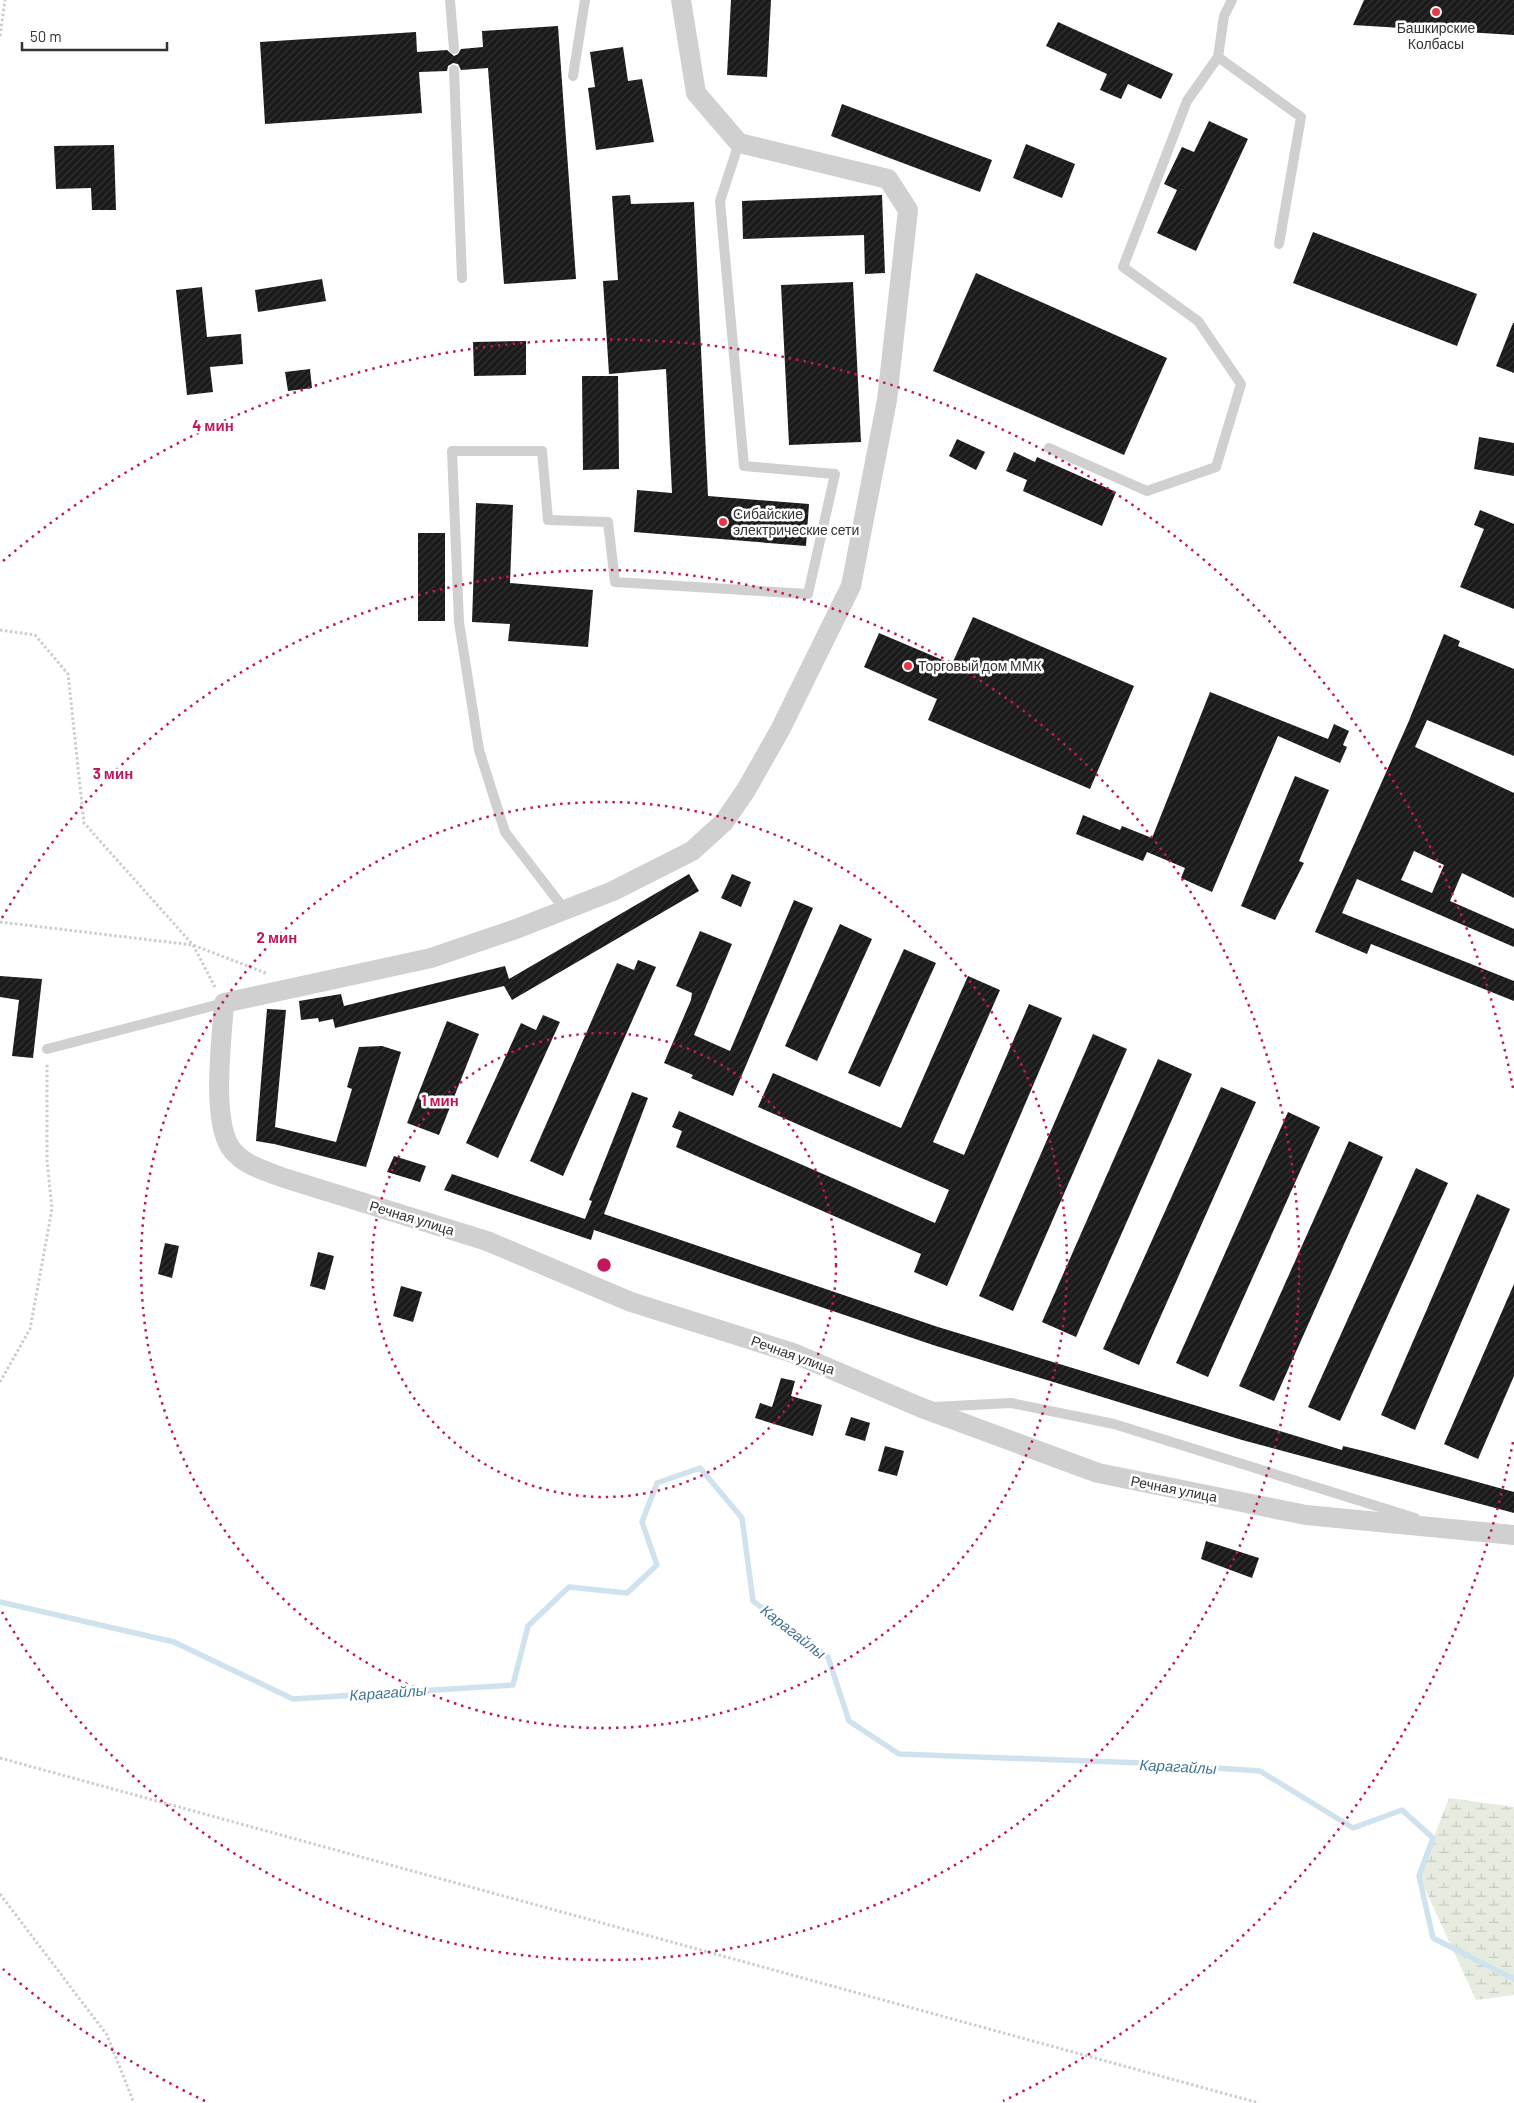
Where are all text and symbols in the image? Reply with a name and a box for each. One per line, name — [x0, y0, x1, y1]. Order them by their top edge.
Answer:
marker: Башкирские Колбасы — [1430, 6, 1442, 18]
place label: Башкирские Колбасы — [1397, 19, 1476, 52]
scale bar — [22, 20, 168, 52]
text: 50 m — [30, 27, 62, 45]
text: 4 мин — [192, 416, 234, 434]
place label: Сибайские электрические сети — [733, 505, 859, 538]
marker: Сибайские электрические сети — [717, 516, 729, 528]
place label: Торговый дом ММК — [918, 657, 1042, 674]
marker: Торговый дом ММК — [902, 660, 914, 672]
text: 3 мин — [93, 764, 133, 782]
text: 2 мин — [257, 928, 297, 946]
text: 1 мин — [421, 1091, 459, 1109]
street label: Речная улица — [368, 1197, 457, 1239]
centre of rings — [595, 1256, 613, 1274]
street label: Речная улица — [749, 1332, 837, 1378]
street label: Речная улица — [1129, 1472, 1219, 1505]
water label: Карагайлы — [758, 1600, 830, 1662]
water label: Карагайлы — [349, 1680, 427, 1704]
water label: Карагайлы — [1139, 1755, 1217, 1777]

